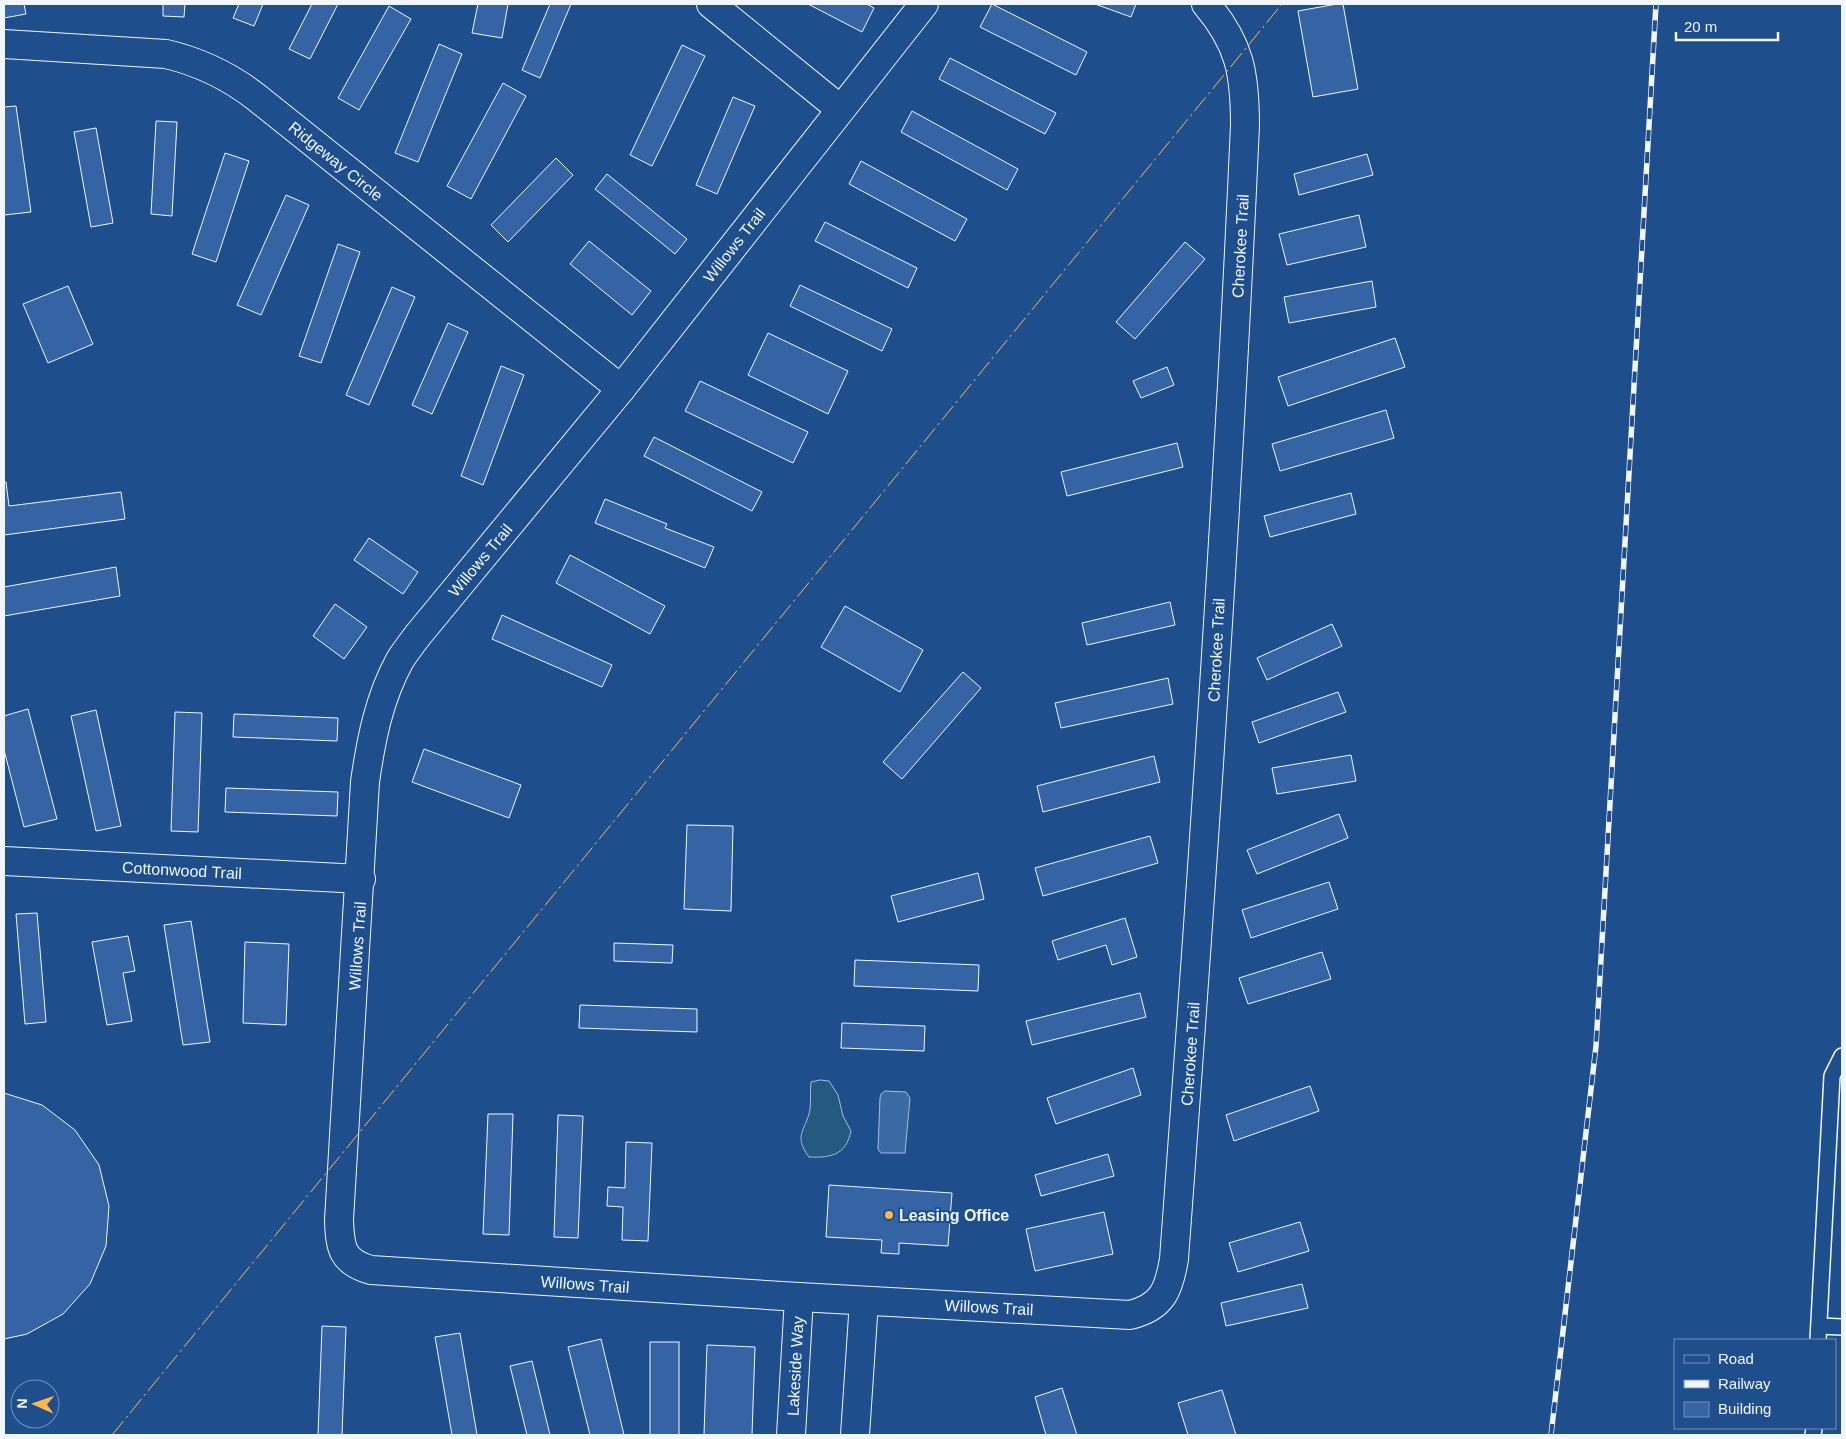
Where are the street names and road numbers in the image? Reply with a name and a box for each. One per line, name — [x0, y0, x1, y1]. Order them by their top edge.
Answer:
street label: Ridgeway Circle — [285, 118, 386, 204]
street label: Cherokee Trail — [1229, 194, 1252, 298]
street label: Willows Trail — [700, 205, 768, 286]
street label: Willows Trail — [445, 521, 515, 600]
street label: Cherokee Trail — [1205, 598, 1228, 702]
street label: Cottonwood Trail — [122, 859, 242, 882]
street label: Willows Trail — [346, 901, 369, 991]
street label: Cherokee Trail — [1178, 1002, 1203, 1107]
street label: Willows Trail — [540, 1273, 630, 1296]
street label: Willows Trail — [944, 1297, 1034, 1318]
street label: Lakeside Way — [784, 1316, 807, 1416]

